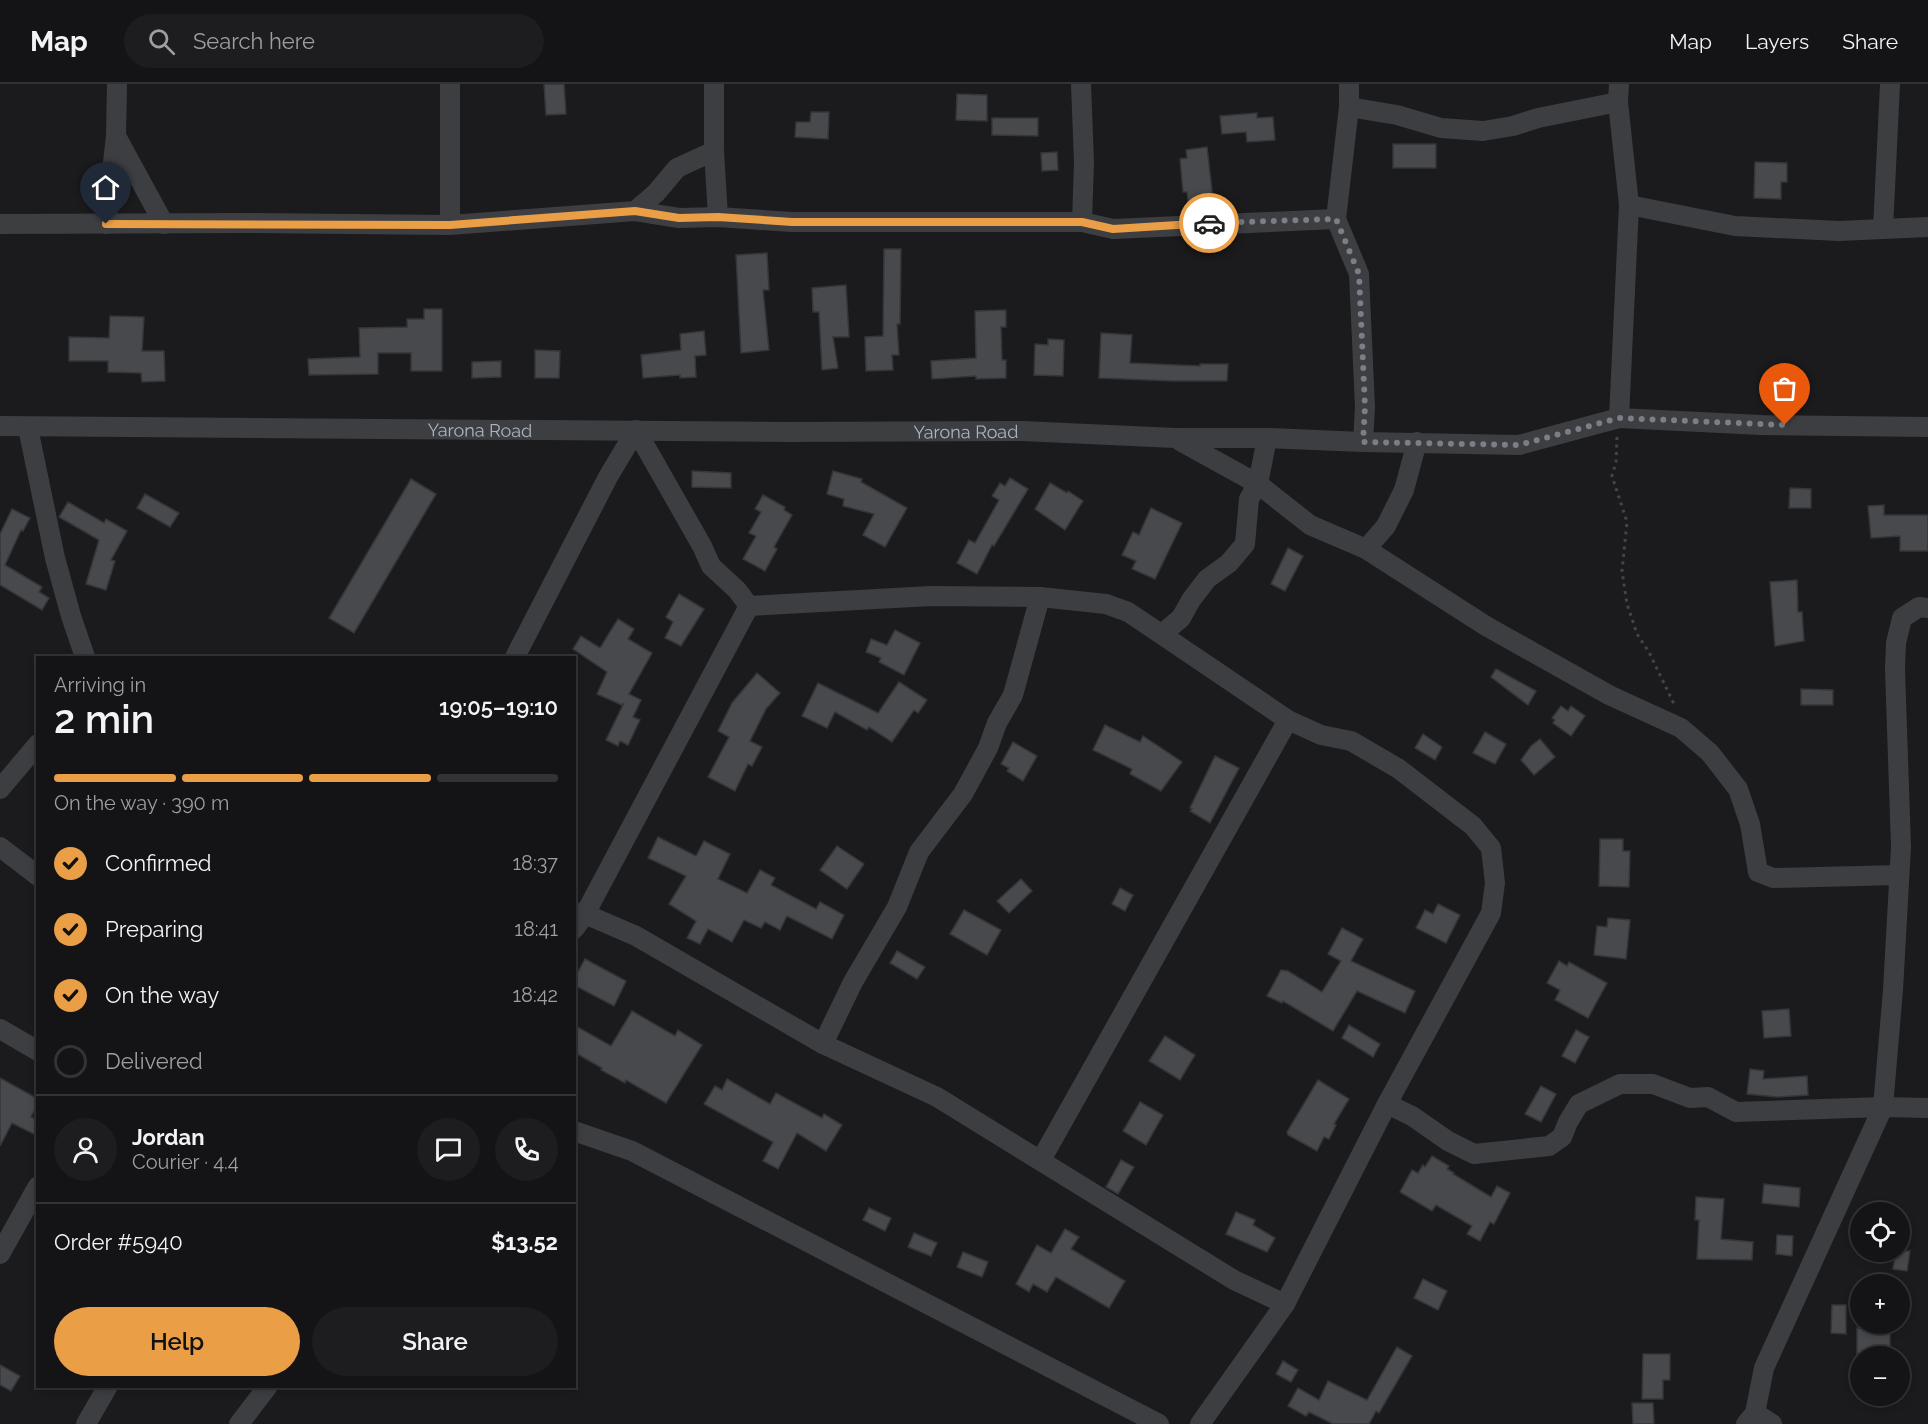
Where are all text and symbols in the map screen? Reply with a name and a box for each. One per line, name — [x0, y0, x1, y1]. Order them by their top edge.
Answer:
search box — [124, 14, 544, 68]
text: Map — [30, 25, 88, 58]
icon: search — [145, 25, 178, 58]
text: Search here — [193, 28, 315, 54]
text: Map — [1669, 29, 1712, 54]
text: Layers — [1745, 29, 1809, 54]
text: Share — [1842, 29, 1898, 54]
pin — [80, 162, 131, 224]
icon: home — [89, 171, 122, 204]
courier — [1179, 193, 1239, 253]
icon: car — [1193, 207, 1226, 240]
pin — [1759, 363, 1810, 425]
icon: bag — [1768, 372, 1801, 405]
street label: Yarona Road — [428, 419, 532, 441]
street label: Yarona Road — [914, 421, 1018, 442]
text: Arriving in — [54, 673, 146, 697]
text: 19:05–19:10 — [439, 694, 558, 720]
text: 2 min — [54, 696, 154, 742]
text: On the way · 390 m — [54, 791, 229, 815]
icon: check — [54, 847, 87, 880]
text: Confirmed — [105, 850, 212, 876]
text: 18:37 — [513, 851, 558, 875]
icon: check — [54, 913, 87, 946]
text: Preparing — [105, 916, 203, 942]
text: 18:41 — [514, 917, 558, 941]
icon: check — [54, 979, 87, 1012]
text: On the way — [105, 982, 219, 1008]
text: 18:42 — [512, 983, 558, 1007]
text: Delivered — [105, 1048, 203, 1074]
button: person — [54, 1118, 117, 1181]
button: chat — [417, 1118, 480, 1181]
button: phone — [495, 1118, 558, 1181]
text: Jordan — [132, 1124, 204, 1150]
text: Courier · 4.4 — [132, 1150, 239, 1174]
map controls — [1850, 1202, 1910, 1406]
button: locate — [1850, 1202, 1910, 1262]
text: Order #5940 — [54, 1229, 183, 1255]
text: $13.52 — [491, 1229, 558, 1255]
button: + — [1850, 1274, 1910, 1334]
button: Help — [54, 1307, 300, 1376]
button: Share — [312, 1307, 558, 1376]
button: − — [1850, 1346, 1910, 1406]

